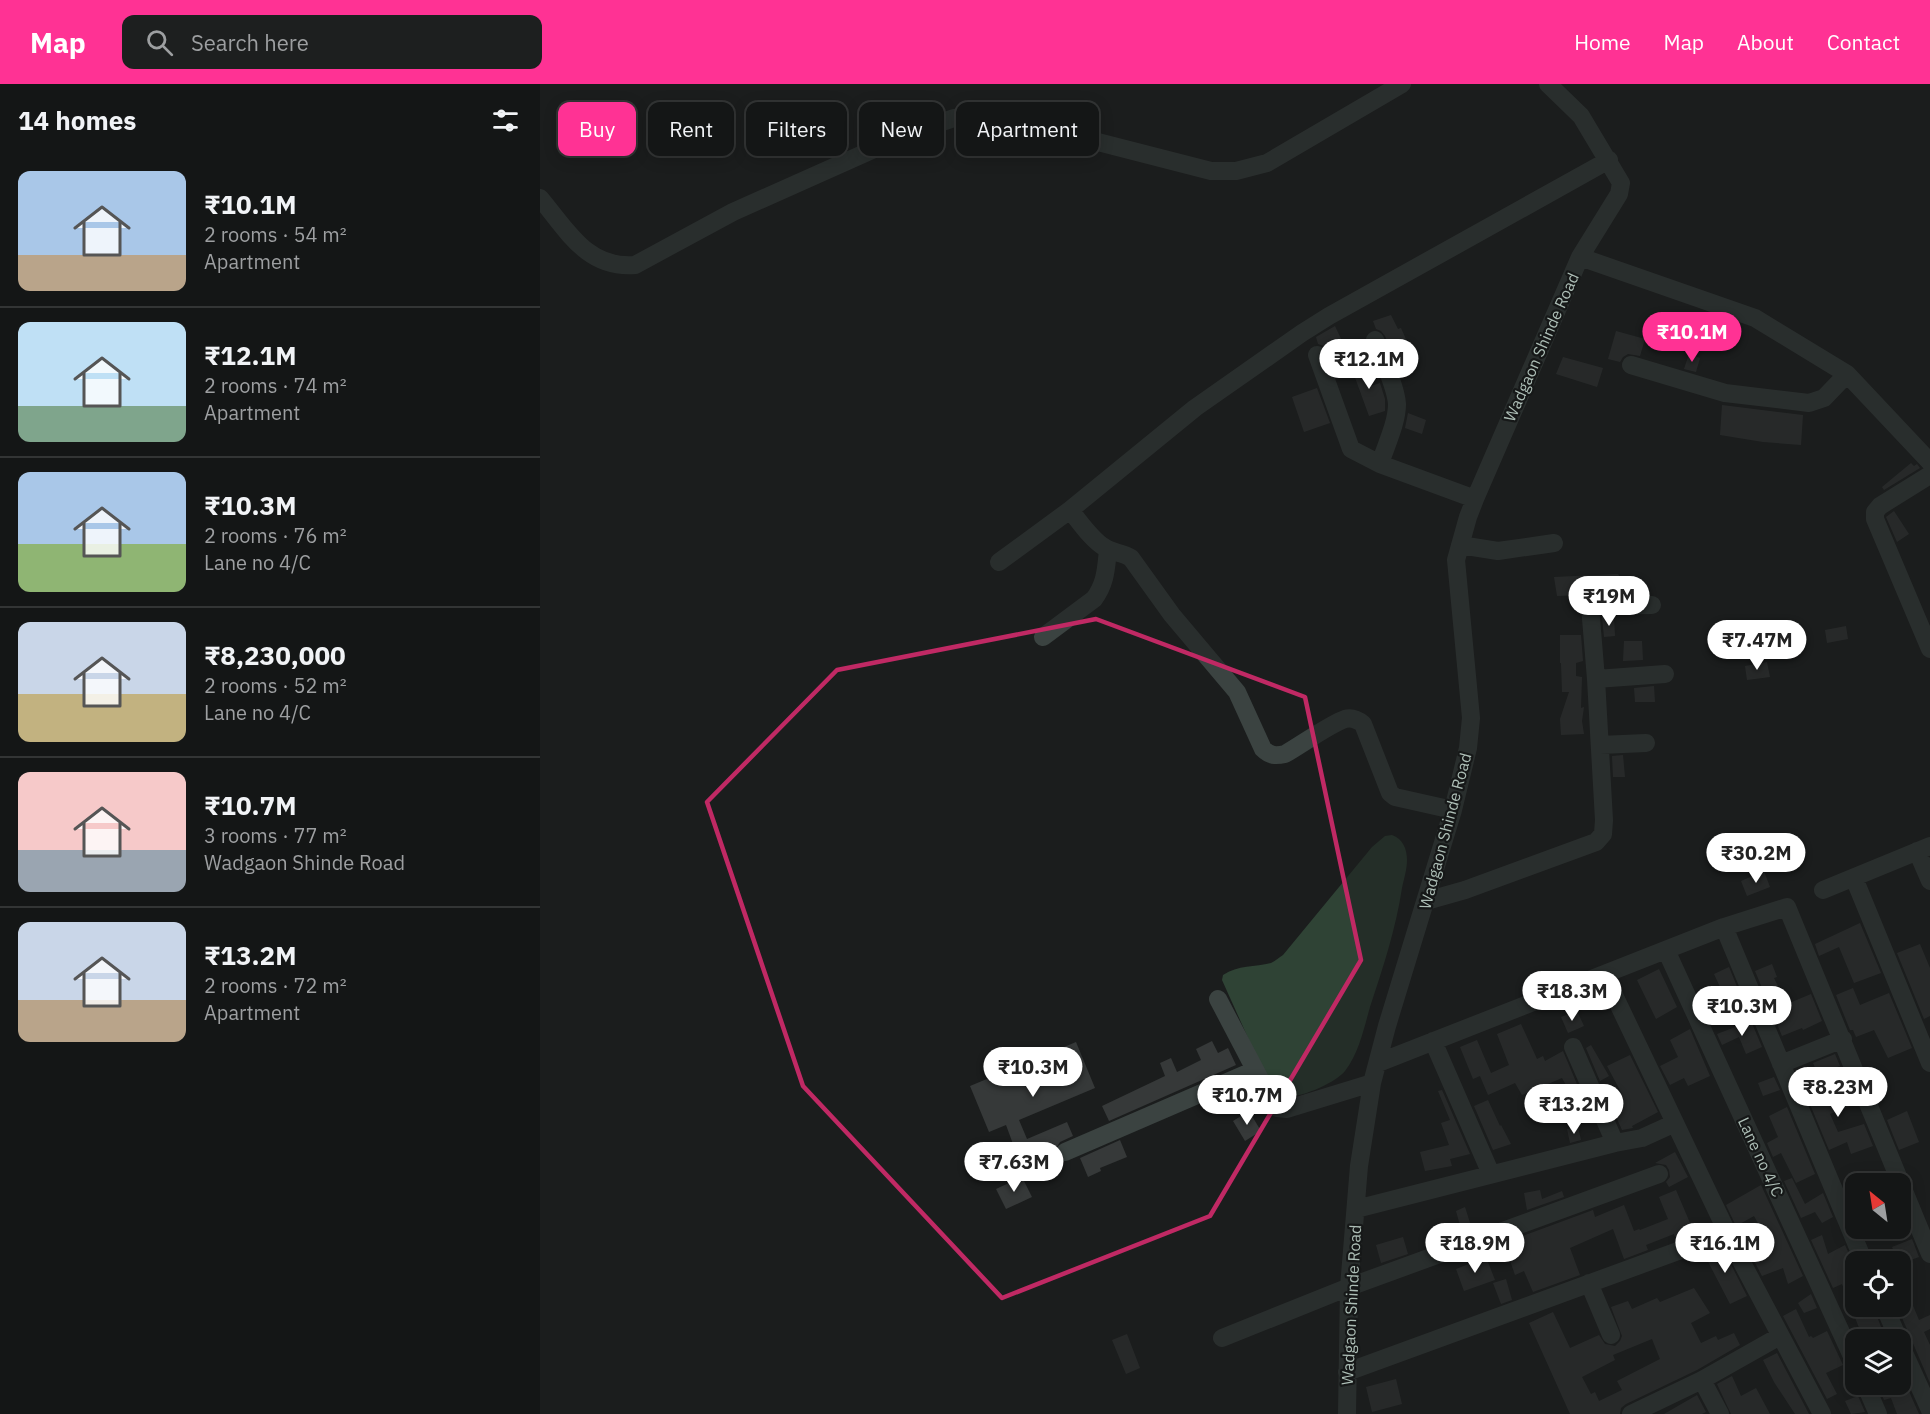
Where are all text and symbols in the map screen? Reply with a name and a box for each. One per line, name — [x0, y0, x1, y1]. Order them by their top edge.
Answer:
search box — [122, 15, 542, 69]
text: Map — [30, 24, 86, 61]
icon: search — [143, 26, 176, 59]
text: Search here — [191, 28, 309, 57]
text: Home — [1574, 28, 1631, 56]
text: Map — [1664, 28, 1704, 56]
text: About — [1737, 28, 1794, 56]
text: Contact — [1827, 28, 1900, 56]
chip: Buy — [558, 102, 636, 156]
chip: Rent — [648, 102, 734, 156]
chip: Filters — [746, 102, 847, 156]
chip: New — [859, 102, 944, 156]
chip: Apartment — [956, 102, 1099, 156]
text: 14 homes — [18, 103, 136, 137]
icon: filters — [489, 104, 522, 137]
text: ₹10.1M — [204, 187, 297, 221]
icon: home — [66, 195, 138, 267]
text: 2 rooms · 54 m² — [204, 221, 347, 248]
text: Apartment — [204, 248, 300, 275]
street label: Wadgaon Shinde Road — [1499, 269, 1583, 425]
pin: ₹10.1M — [1643, 312, 1741, 363]
text: ₹10.1M — [1656, 318, 1728, 345]
text: ₹12.1M — [204, 338, 297, 372]
pin: ₹12.1M — [1320, 339, 1418, 390]
text: ₹12.1M — [1333, 345, 1405, 372]
icon: home — [66, 346, 138, 418]
text: 2 rooms · 74 m² — [204, 372, 347, 399]
text: Apartment — [204, 399, 300, 426]
text: ₹10.3M — [204, 488, 297, 522]
icon: home — [66, 496, 138, 568]
text: 2 rooms · 76 m² — [204, 522, 347, 549]
text: Lane no 4/C — [204, 549, 311, 576]
pin: ₹19M — [1573, 576, 1645, 627]
text: ₹19M — [1583, 582, 1635, 609]
pin: ₹7.47M — [1708, 620, 1806, 671]
text: ₹7.47M — [1721, 626, 1793, 653]
text: ₹8,230,000 — [204, 638, 346, 672]
icon: home — [66, 646, 138, 718]
text: 2 rooms · 52 m² — [204, 672, 347, 699]
text: Lane no 4/C — [204, 699, 311, 726]
street label: Wadgaon Shinde Road — [1415, 751, 1475, 911]
text: ₹10.7M — [204, 788, 297, 822]
icon: home — [66, 796, 138, 868]
text: 3 rooms · 77 m² — [204, 822, 347, 849]
pin: ₹30.2M — [1707, 833, 1805, 884]
text: ₹30.2M — [1720, 839, 1792, 866]
text: Wadgaon Shinde Road — [204, 849, 405, 876]
text: ₹13.2M — [204, 938, 297, 972]
icon: home — [66, 946, 138, 1018]
pin: ₹18.3M — [1523, 971, 1621, 1022]
text: 2 rooms · 72 m² — [204, 972, 347, 999]
text: ₹18.3M — [1536, 977, 1608, 1004]
pin: ₹10.3M — [1693, 986, 1791, 1037]
text: ₹10.3M — [1706, 992, 1778, 1019]
text: Apartment — [204, 999, 300, 1026]
pin: ₹10.3M — [984, 1047, 1082, 1098]
text: ₹10.3M — [997, 1053, 1069, 1080]
pin: ₹8.23M — [1789, 1067, 1887, 1118]
text: ₹8.23M — [1802, 1073, 1874, 1100]
pin: ₹10.7M — [1198, 1075, 1296, 1126]
text: ₹10.7M — [1211, 1081, 1283, 1108]
pin: ₹13.2M — [1525, 1084, 1623, 1135]
text: ₹13.2M — [1538, 1090, 1610, 1117]
street label: Lane no 4/C — [1734, 1114, 1788, 1200]
pin: ₹7.63M — [965, 1142, 1063, 1193]
text: ₹7.63M — [978, 1148, 1050, 1175]
north arrow — [1845, 1173, 1911, 1239]
map controls — [1845, 1173, 1911, 1395]
pin: ₹18.9M — [1426, 1223, 1524, 1274]
pin: ₹16.1M — [1676, 1223, 1774, 1274]
street label: Wadgaon Shinde Road — [1337, 1224, 1365, 1386]
text: ₹18.9M — [1439, 1229, 1511, 1256]
text: ₹16.1M — [1689, 1229, 1761, 1256]
button: locate — [1845, 1251, 1911, 1317]
button: layers — [1845, 1329, 1911, 1395]

